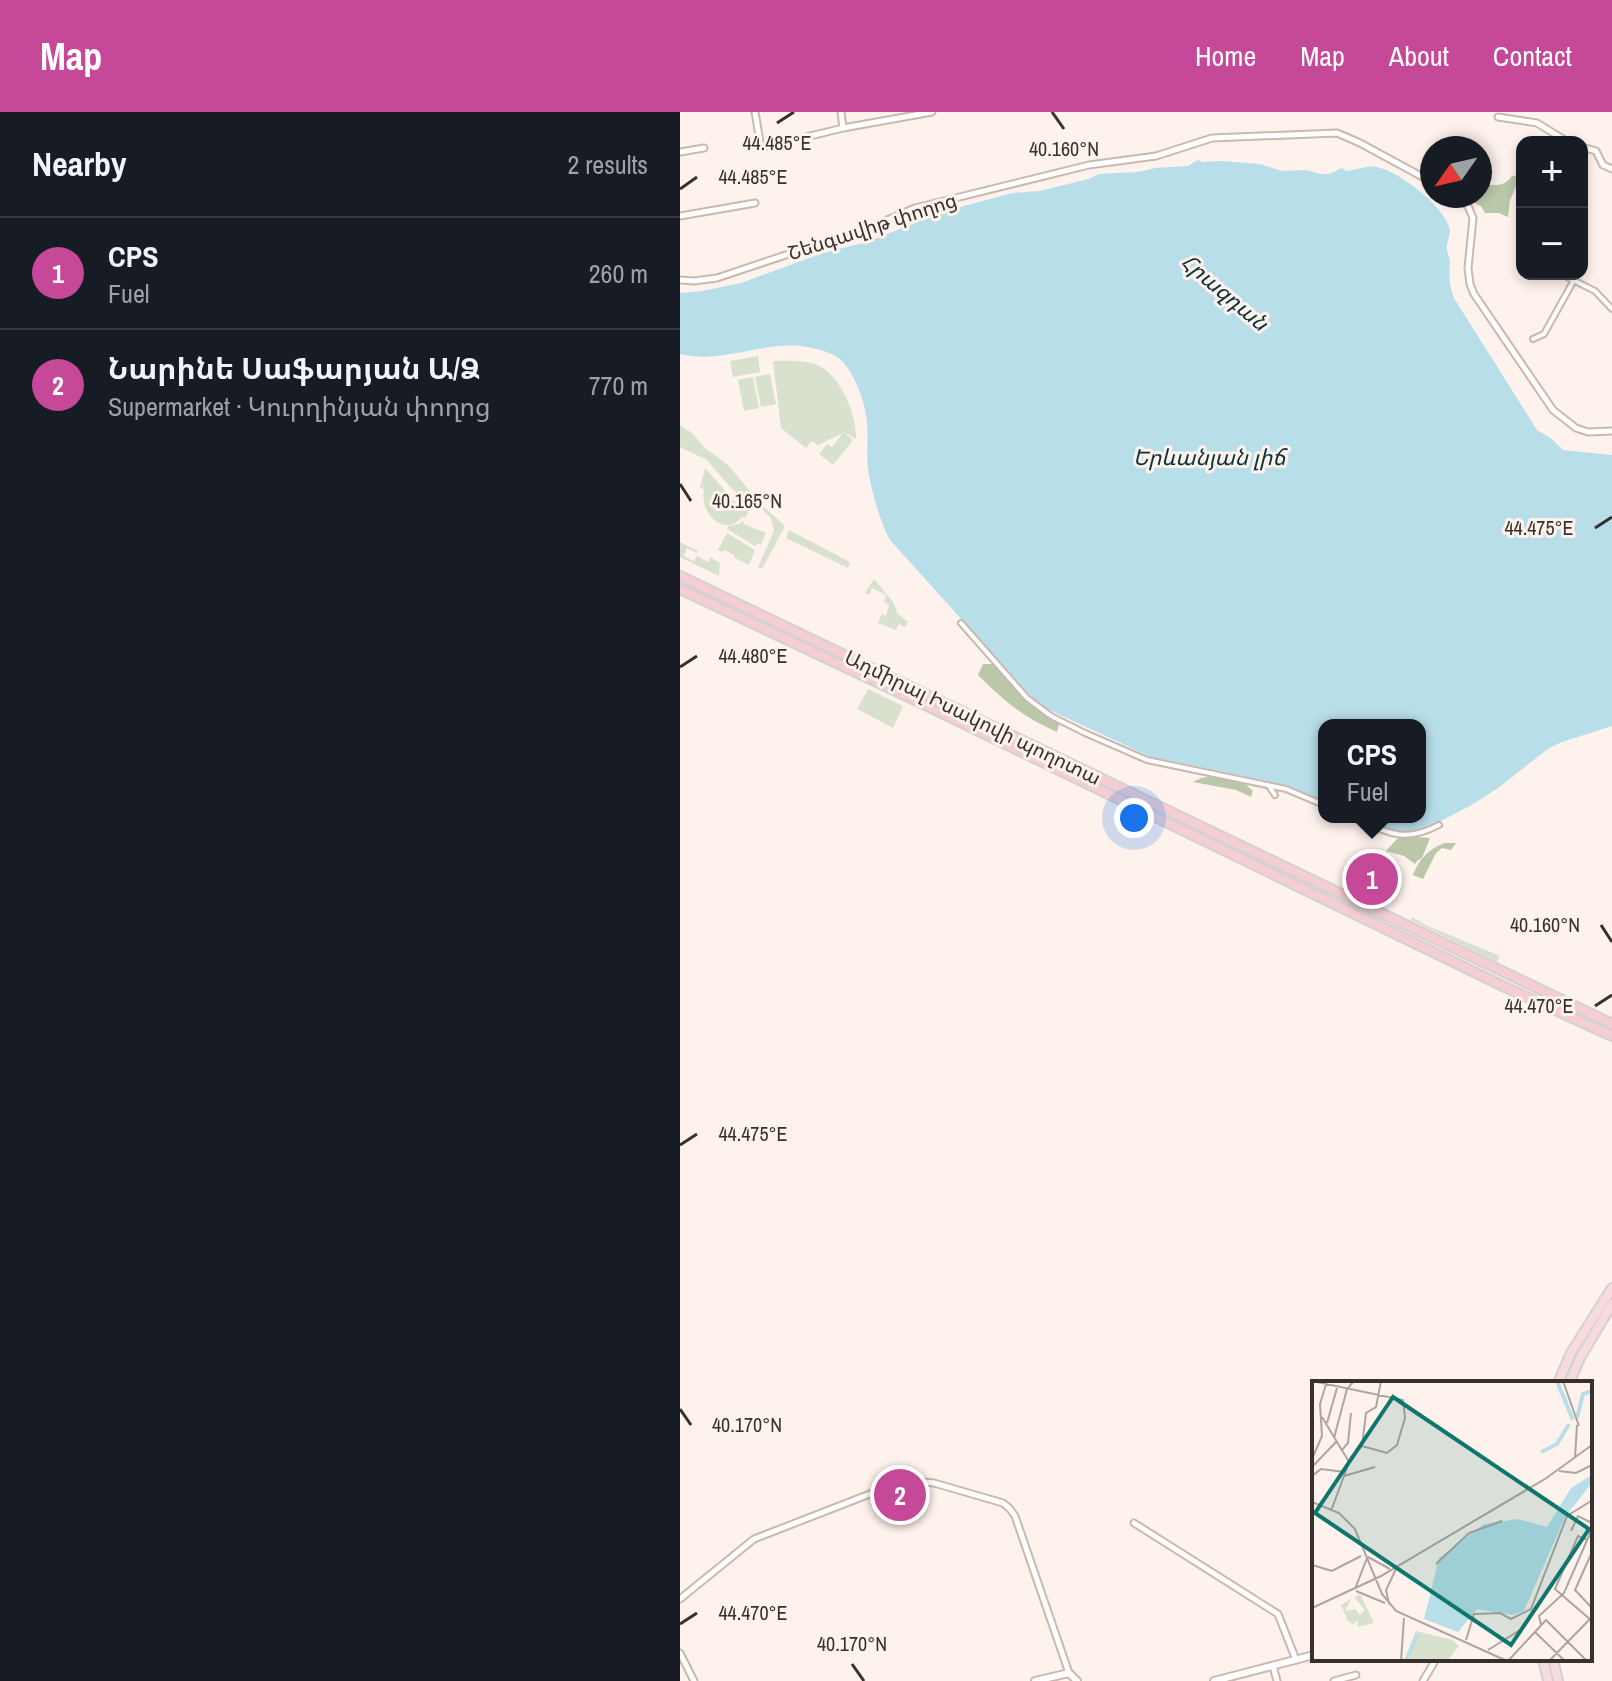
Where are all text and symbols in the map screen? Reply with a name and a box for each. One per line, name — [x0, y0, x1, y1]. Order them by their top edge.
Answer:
text: Map — [40, 31, 102, 82]
text: Home — [1195, 37, 1256, 75]
text: Map — [1300, 37, 1345, 75]
text: About — [1389, 37, 1449, 75]
text: Contact — [1493, 37, 1572, 75]
text: 44.485°E — [742, 129, 812, 156]
text: 40.160°N — [1029, 135, 1099, 162]
north arrow — [1420, 136, 1492, 208]
map controls — [1516, 136, 1588, 280]
button: + — [1516, 136, 1588, 208]
text: Nearby — [32, 141, 127, 187]
text: 2 results — [567, 147, 648, 182]
text: 44.485°E — [718, 163, 788, 190]
street label: Շենգավիթ փողոց — [784, 186, 960, 266]
button: − — [1516, 208, 1588, 280]
text: CPS — [108, 236, 159, 276]
water label: Հրազդան — [1175, 247, 1276, 338]
text: 1 — [52, 256, 64, 291]
text: 260 m — [589, 256, 648, 291]
text: Fuel — [108, 276, 149, 311]
text: Նարինե Սաֆարյան Ա/Ձ — [108, 348, 480, 388]
text: 2 — [52, 368, 64, 403]
text: 770 m — [589, 368, 648, 403]
text: Supermarket · Կուրղինյան փողոց — [108, 389, 491, 424]
water label: Երևանյան լիճ — [1133, 442, 1288, 472]
text: 40.165°N — [712, 487, 782, 514]
text: 44.475°E — [1504, 514, 1574, 541]
text: 44.480°E — [718, 642, 788, 669]
street label: Ադմիրալ Իսակովի պողոտա — [840, 643, 1106, 791]
popup — [1318, 719, 1426, 823]
text: CPS — [1347, 734, 1397, 774]
text: Fuel — [1347, 774, 1388, 809]
your location — [1114, 798, 1154, 838]
pin: 1 — [1346, 849, 1398, 909]
text: 40.160°N — [1510, 911, 1580, 938]
text: 44.470°E — [1504, 992, 1574, 1019]
text: 44.475°E — [718, 1120, 788, 1147]
inset map — [1312, 1381, 1592, 1661]
text: 40.170°N — [712, 1411, 782, 1438]
pin: 2 — [874, 1465, 926, 1525]
text: 44.470°E — [718, 1599, 788, 1626]
text: 40.170°N — [817, 1630, 887, 1657]

